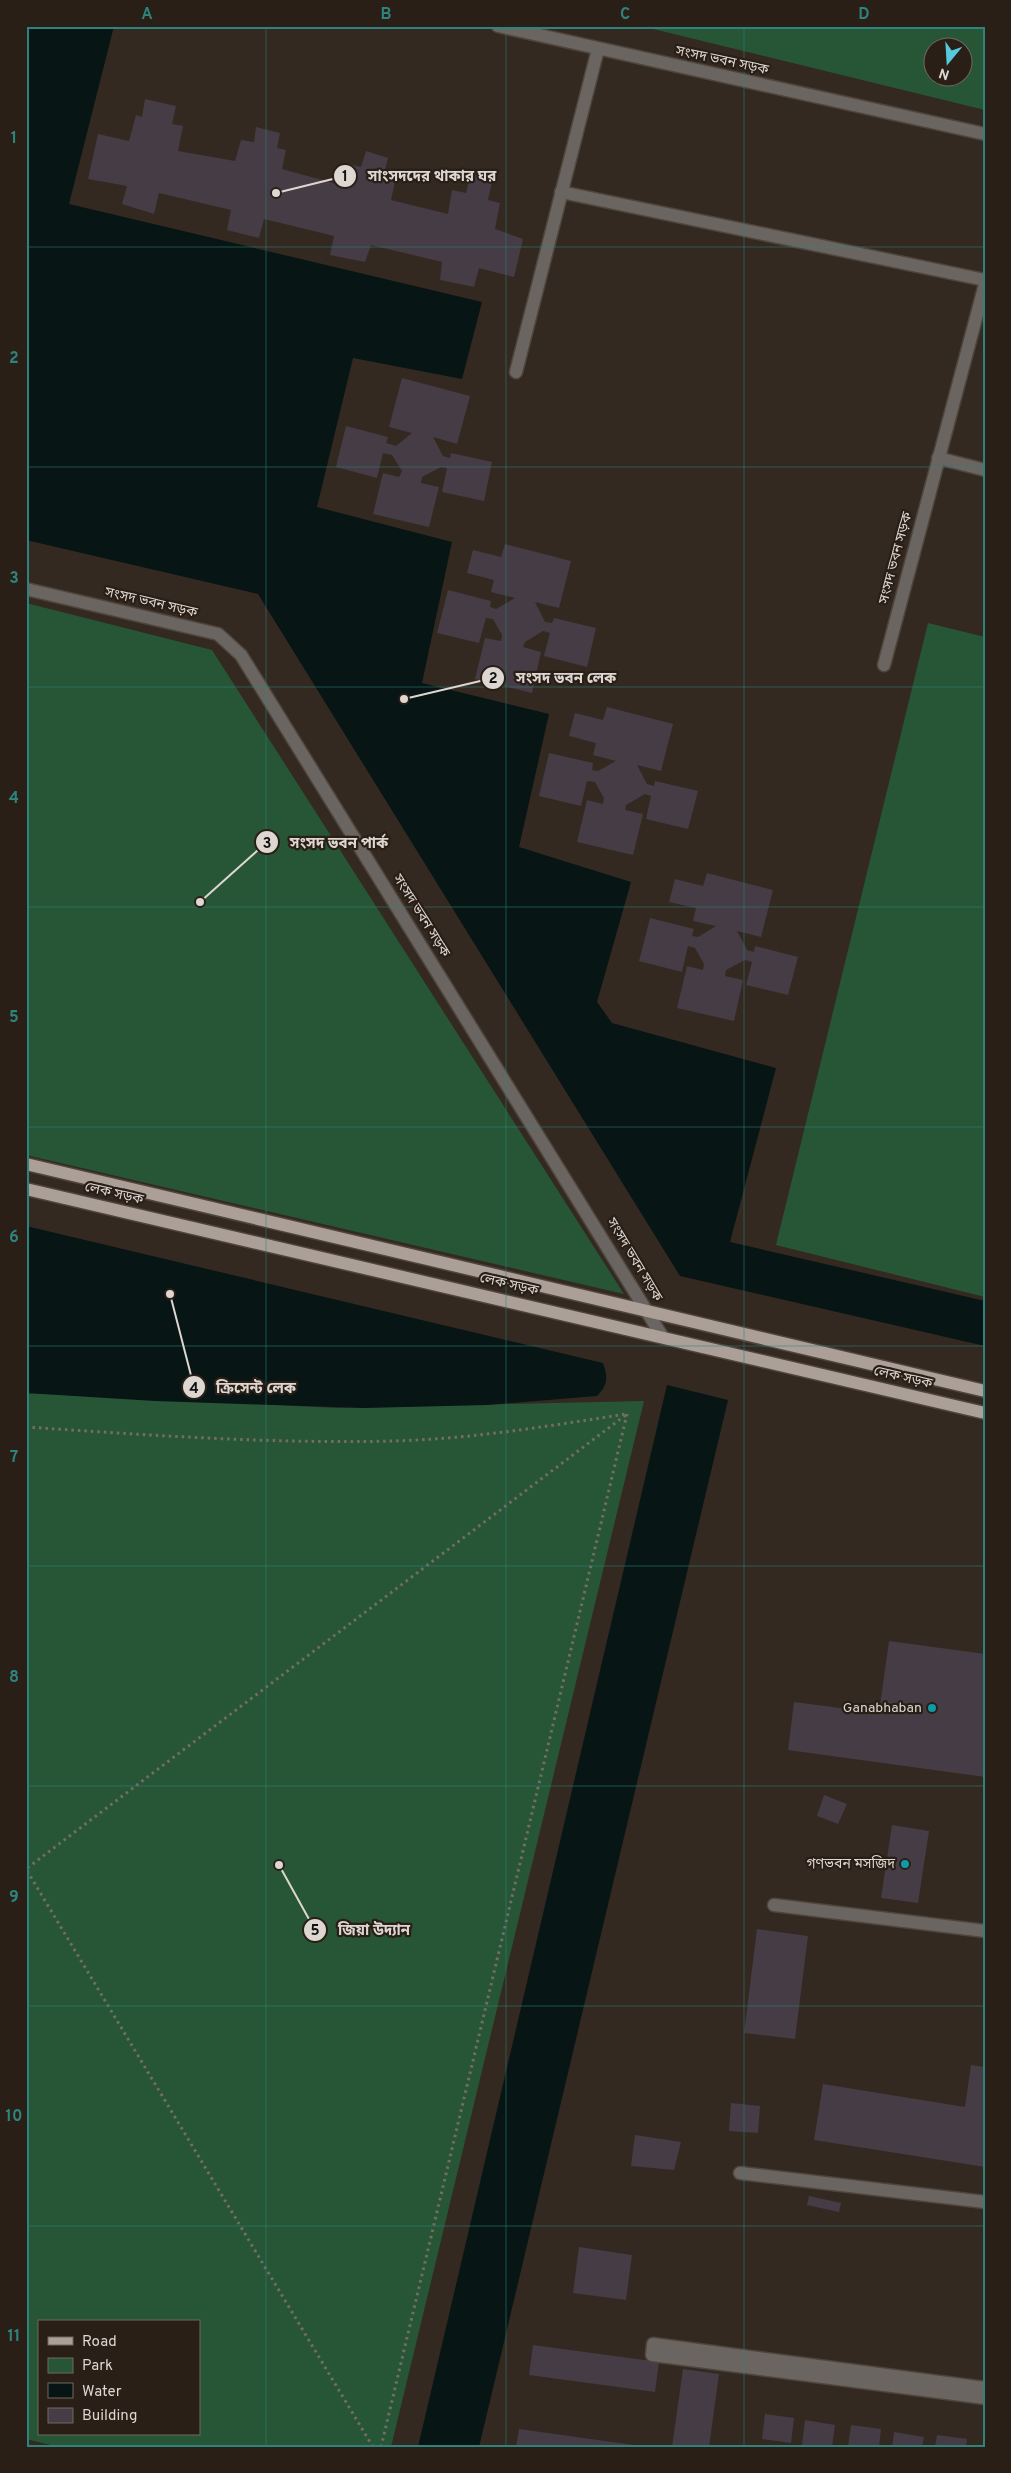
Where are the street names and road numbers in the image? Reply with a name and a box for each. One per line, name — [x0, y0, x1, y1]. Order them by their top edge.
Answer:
street label: সংসদ ভবন সড়ক — [673, 43, 771, 79]
street label: সংসদ ভবন সড়ক — [875, 510, 917, 607]
street label: সংসদ ভবন সড়ক — [102, 584, 200, 622]
street label: সংসদ ভবন সড়ক — [388, 871, 454, 961]
street label: লেক সড়ক — [83, 1179, 146, 1209]
street label: সংসদ ভবন সড়ক — [602, 1214, 666, 1305]
street label: লেক সড়ক — [478, 1270, 541, 1300]
street label: লেক সড়ক — [872, 1363, 935, 1393]

